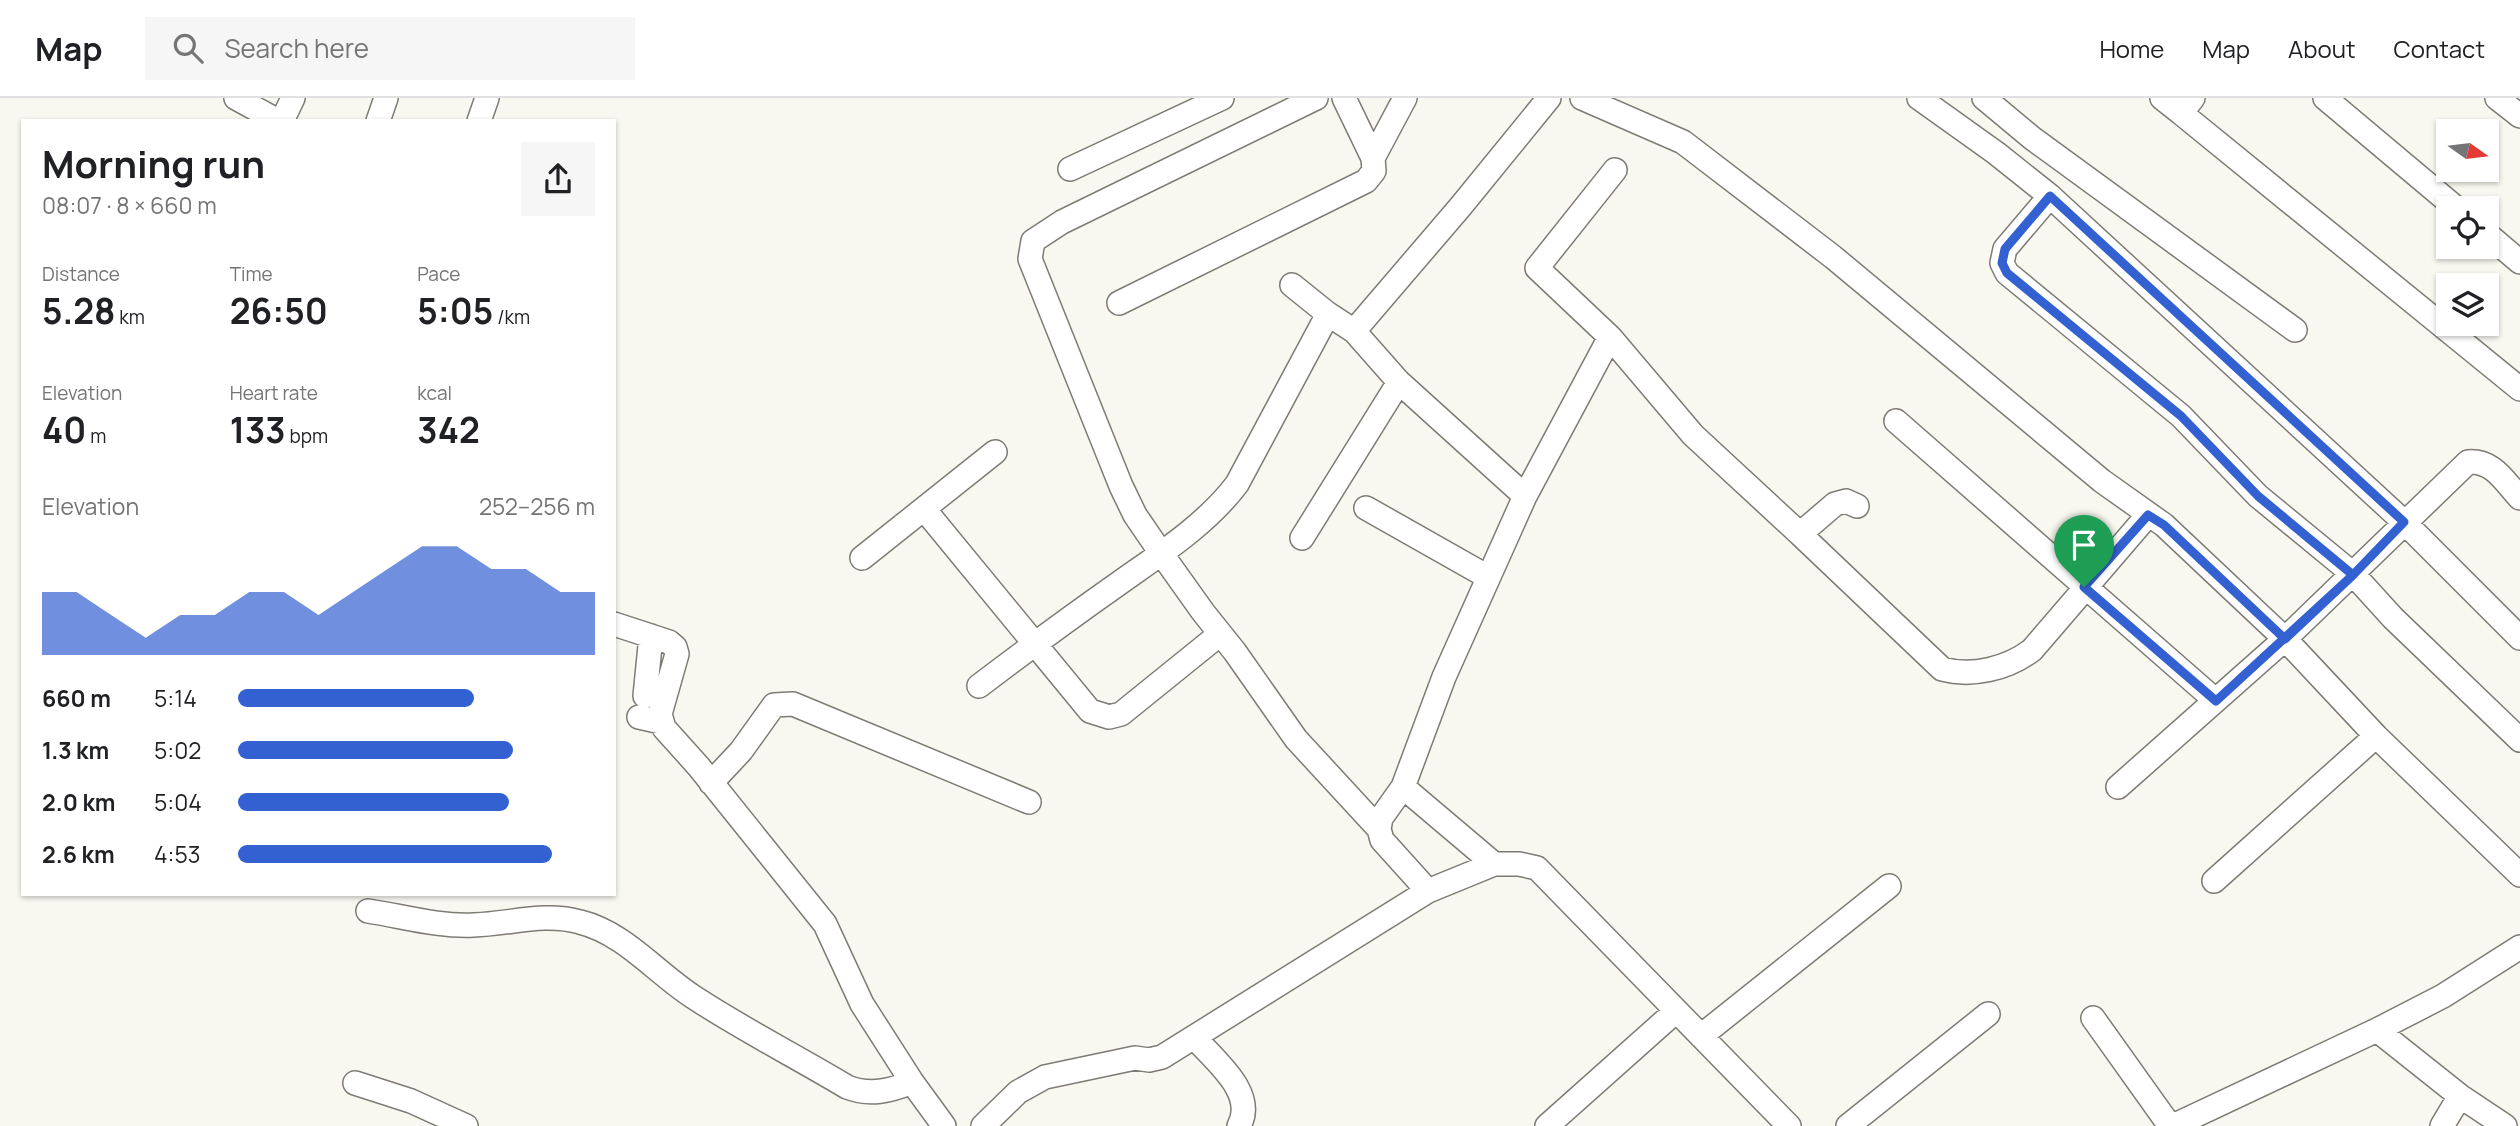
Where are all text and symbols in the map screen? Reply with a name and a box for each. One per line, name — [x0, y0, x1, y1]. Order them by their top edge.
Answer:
search box — [145, 17, 635, 80]
text: Map — [35, 26, 103, 71]
icon: search — [169, 29, 207, 67]
text: Search here — [225, 30, 369, 66]
text: Home — [2099, 32, 2164, 65]
text: Map — [2202, 32, 2250, 65]
text: About — [2288, 32, 2356, 65]
text: Contact — [2394, 32, 2485, 65]
north arrow — [2436, 119, 2499, 182]
map controls — [2436, 119, 2499, 336]
text: Morning run — [42, 137, 265, 189]
button: share — [521, 142, 595, 216]
text: 08:07 · 8 × 660 m — [42, 189, 217, 221]
button: locate — [2436, 196, 2499, 259]
text: Distance — [42, 261, 120, 287]
text: Time — [230, 261, 273, 287]
text: Pace — [417, 261, 460, 287]
button: layers — [2436, 273, 2499, 336]
text: 5.28 — [42, 287, 115, 335]
text: 26:50 — [230, 287, 328, 335]
text: 5:05 — [417, 287, 493, 335]
text: km — [115, 304, 145, 330]
text: /km — [493, 304, 530, 330]
text: Elevation — [42, 380, 122, 406]
text: Heart rate — [230, 380, 318, 406]
text: kcal — [417, 380, 452, 406]
text: 40 — [42, 406, 86, 454]
text: 133 — [230, 406, 286, 454]
text: 342 — [417, 406, 480, 454]
text: m — [86, 423, 106, 449]
text: bpm — [286, 423, 328, 449]
text: Elevation — [42, 490, 139, 522]
text: 252–256 m — [479, 490, 595, 522]
pin — [2054, 515, 2114, 587]
icon: arrive — [2065, 526, 2103, 564]
text: 660 m — [42, 682, 111, 714]
text: 5:14 — [154, 682, 197, 714]
text: 1.3 km — [42, 734, 109, 766]
text: 5:02 — [154, 734, 201, 766]
text: 2.0 km — [42, 786, 115, 818]
text: 5:04 — [154, 786, 202, 818]
text: 2.6 km — [42, 838, 115, 870]
text: 4:53 — [154, 838, 200, 870]

